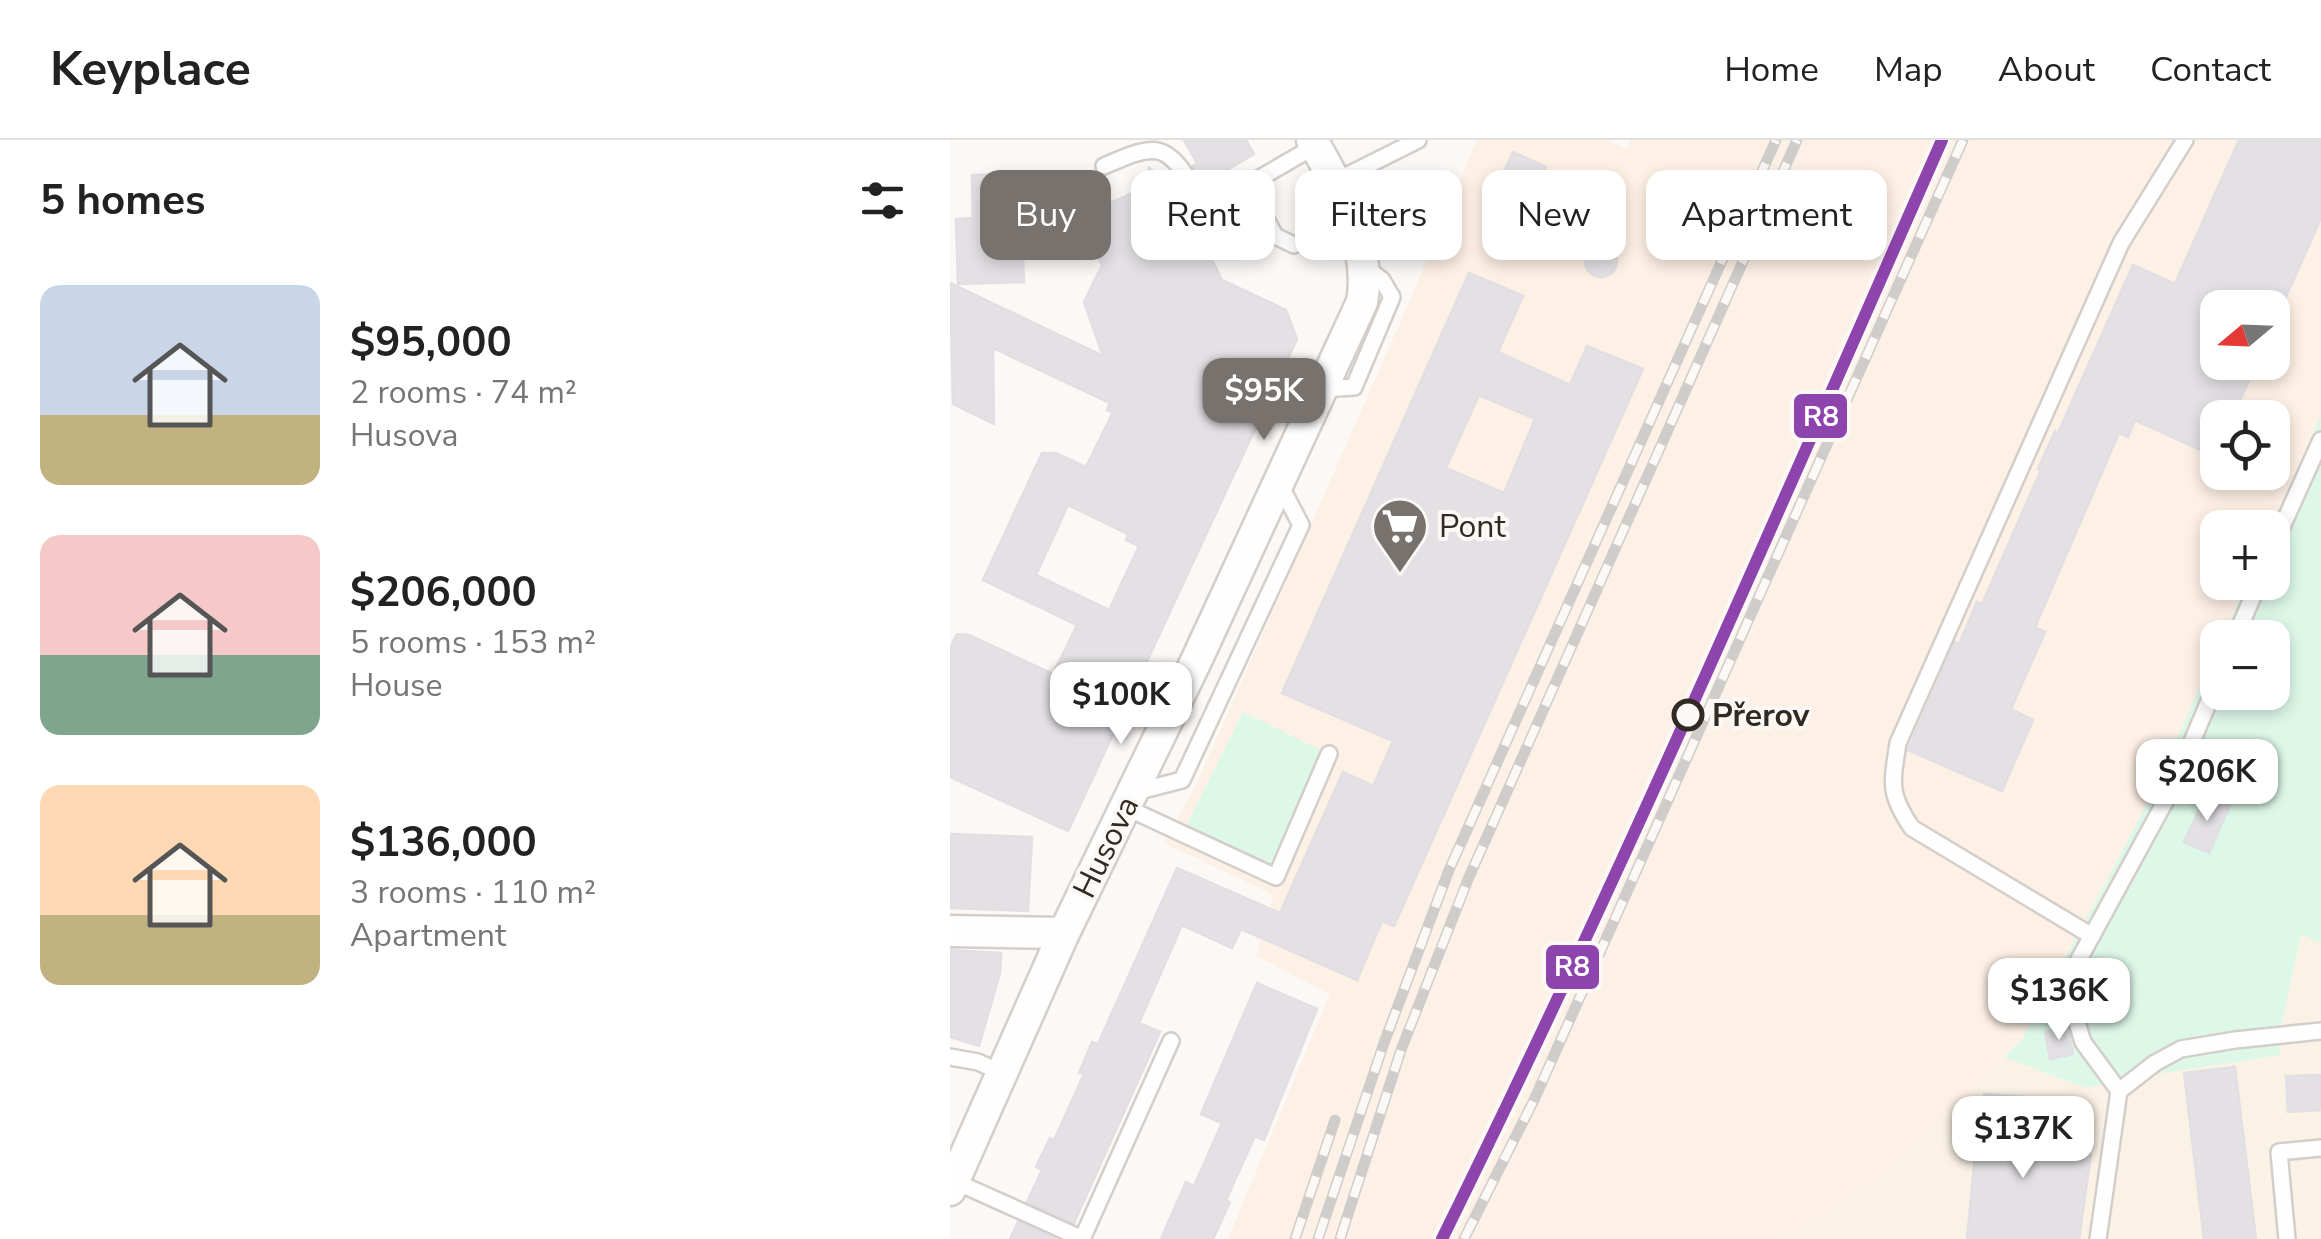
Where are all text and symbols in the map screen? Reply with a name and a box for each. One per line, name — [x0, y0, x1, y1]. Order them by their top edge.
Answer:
text: Keyplace — [50, 36, 251, 102]
text: Home — [1724, 46, 1819, 93]
text: Map — [1874, 46, 1943, 93]
text: About — [1998, 46, 2095, 93]
text: Contact — [2150, 46, 2271, 93]
chip: Buy — [980, 170, 1111, 260]
chip: Rent — [1131, 170, 1275, 260]
chip: Filters — [1295, 170, 1462, 260]
chip: New — [1482, 170, 1626, 260]
chip: Apartment — [1646, 170, 1887, 260]
text: 5 homes — [40, 172, 205, 229]
icon: filters — [855, 173, 910, 228]
north arrow — [2200, 290, 2290, 380]
map controls — [2200, 290, 2290, 710]
text: $95,000 — [350, 314, 512, 371]
icon: home — [120, 325, 240, 445]
pin: $95K — [1205, 358, 1323, 443]
text: $95K — [1225, 369, 1303, 412]
text: 2 rooms · 74 m² — [350, 371, 577, 414]
line badge: R8 — [1792, 392, 1849, 440]
text: R8 — [1803, 398, 1839, 436]
button: locate — [2200, 400, 2290, 490]
text: Husova — [350, 414, 458, 457]
supermarket icon: Pont — [1370, 496, 1430, 575]
place label: Pont — [1439, 505, 1507, 548]
button: + — [2200, 510, 2290, 600]
text: $206,000 — [350, 564, 537, 621]
icon: home — [120, 575, 240, 695]
button: − — [2200, 620, 2290, 710]
text: 5 rooms · 153 m² — [350, 621, 596, 664]
pin: $100K — [1051, 662, 1191, 747]
text: House — [350, 664, 443, 707]
text: $100K — [1072, 673, 1170, 716]
place label: Přerov — [1712, 694, 1811, 737]
marker: Přerov — [1673, 700, 1703, 730]
pin: $206K — [2137, 739, 2277, 824]
text: $206K — [2158, 750, 2256, 793]
street label: Husova — [1063, 789, 1149, 905]
text: $136,000 — [350, 814, 537, 871]
icon: home — [120, 825, 240, 945]
text: 3 rooms · 110 m² — [350, 871, 596, 914]
text: Apartment — [350, 914, 506, 957]
line badge: R8 — [1544, 943, 1601, 991]
text: R8 — [1554, 948, 1590, 986]
pin: $136K — [1989, 958, 2129, 1043]
text: $136K — [2010, 969, 2108, 1012]
pin: $137K — [1953, 1096, 2093, 1181]
text: $137K — [1974, 1107, 2072, 1150]

